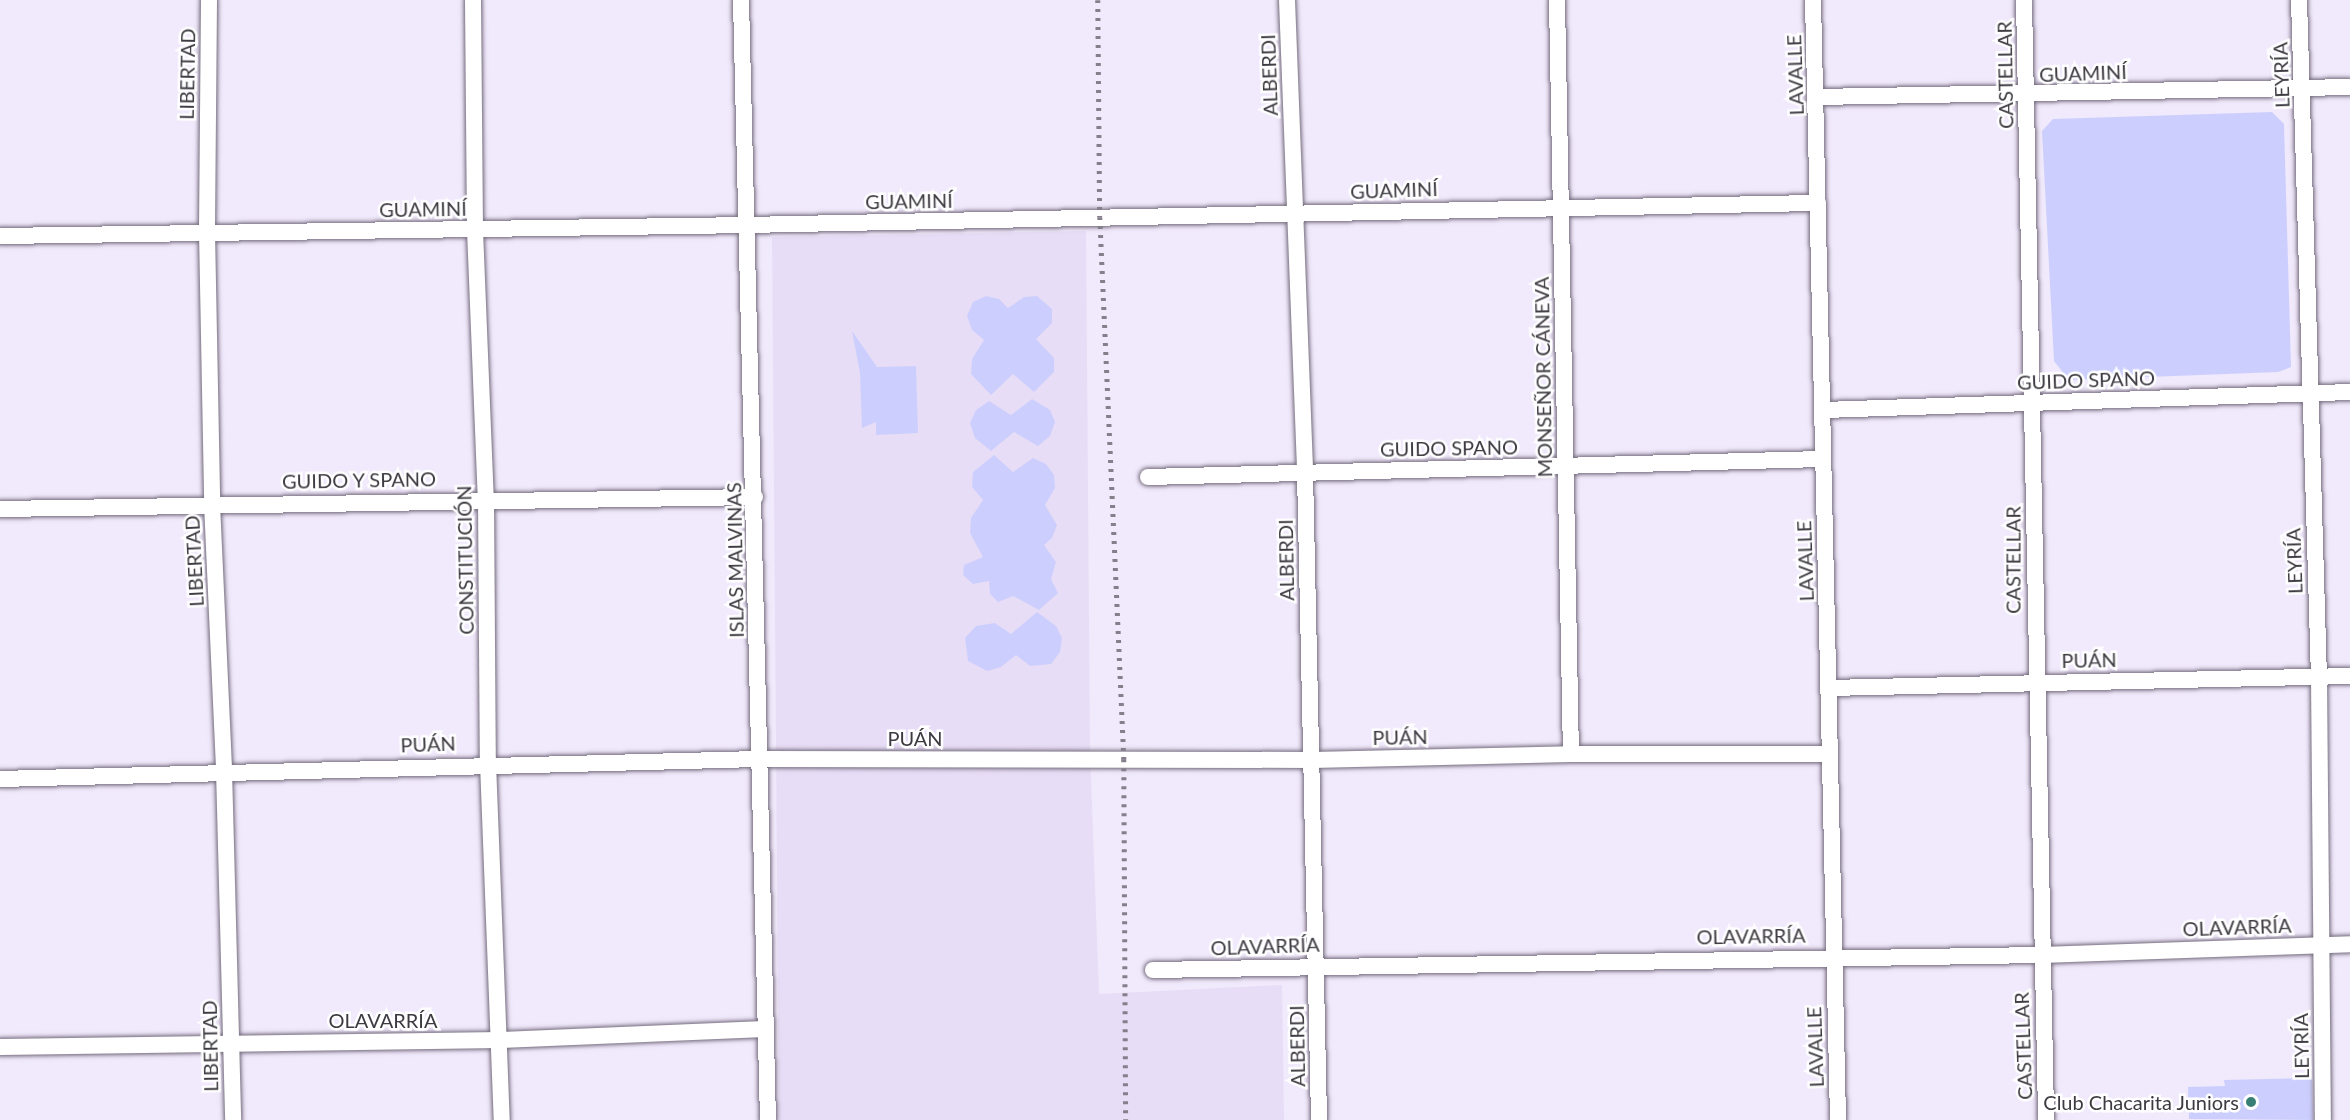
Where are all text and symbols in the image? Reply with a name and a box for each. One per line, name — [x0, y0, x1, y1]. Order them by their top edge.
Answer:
street label: CASTELLAR — [1992, 21, 2018, 129]
street label: LIBERTAD — [174, 28, 200, 120]
street label: ALBERDI — [1256, 34, 1282, 116]
street label: LAVALLE — [1782, 34, 1808, 116]
street label: LEYRÍA — [2268, 42, 2294, 108]
street label: GUAMINÍ — [2039, 59, 2127, 87]
street label: GUAMINÍ — [1350, 176, 1438, 204]
street label: GUAMINÍ — [865, 188, 953, 214]
street label: GUAMINÍ — [379, 196, 467, 222]
street label: MONSEÑOR CÁNEVA — [1529, 276, 1557, 478]
street label: GUIDO SPANO — [2017, 366, 2155, 394]
street label: GUIDO SPANO — [1380, 435, 1518, 461]
street label: GUIDO Y SPANO — [281, 467, 437, 493]
street label: ISLAS MALVINAS — [722, 482, 748, 638]
street label: CONSTITUCIÓN — [452, 485, 478, 635]
street label: CASTELLAR — [2001, 506, 2025, 614]
street label: LIBERTAD — [180, 515, 208, 607]
street label: ALBERDI — [1273, 519, 1299, 601]
street label: LAVALLE — [1792, 520, 1818, 602]
street label: LEYRÍA — [2281, 528, 2307, 594]
street label: PUÁN — [2061, 648, 2117, 672]
street label: PUÁN — [1372, 725, 1428, 749]
street label: PUÁN — [887, 726, 943, 750]
street label: PUÁN — [400, 731, 456, 757]
street label: OLAVARRÍA — [2182, 913, 2292, 941]
street label: OLAVARRÍA — [1696, 923, 1806, 949]
street label: OLAVARRÍA — [1210, 932, 1320, 960]
street label: CASTELLAR — [2009, 992, 2037, 1100]
street label: LIBERTAD — [197, 1000, 223, 1092]
street label: ALBERDI — [1284, 1005, 1310, 1087]
street label: LAVALLE — [1802, 1006, 1828, 1088]
street label: OLAVARRÍA — [329, 1008, 437, 1032]
street label: LEYRÍA — [2288, 1013, 2314, 1079]
place label: Club Chacarita Juniors — [2043, 1090, 2239, 1114]
marker: Club Chacarita Juniors — [2244, 1095, 2258, 1109]

